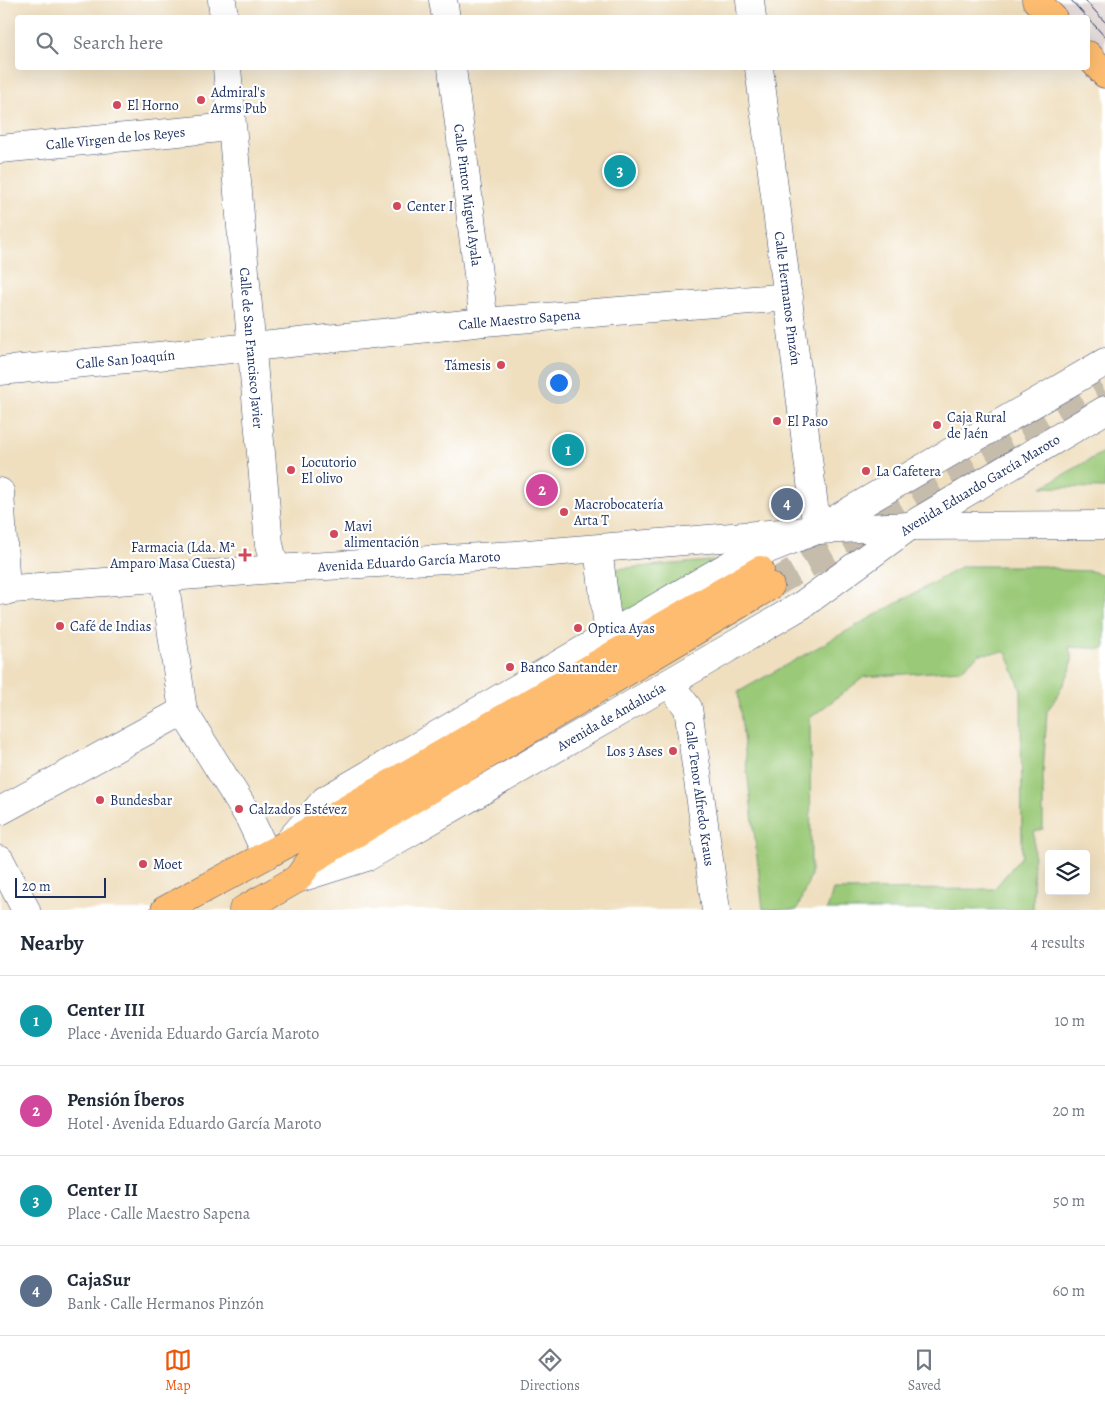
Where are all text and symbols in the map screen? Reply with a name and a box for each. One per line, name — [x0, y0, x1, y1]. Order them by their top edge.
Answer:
search box — [15, 15, 1090, 70]
icon: search — [33, 29, 61, 57]
text: Search here — [73, 30, 163, 56]
place label: Admiral's Arms Pub — [210, 83, 267, 118]
marker: Admiral's Arms Pub — [195, 94, 207, 106]
place label: El Horno — [127, 96, 179, 115]
marker: El Horno — [111, 99, 123, 111]
street label: Calle Virgen de los Reyes — [45, 122, 186, 155]
street label: Calle Pintor Miguel Ayala — [449, 123, 486, 268]
pin: 3 — [604, 152, 636, 190]
place label: Center I — [407, 197, 454, 216]
marker: Center I — [391, 200, 403, 212]
street label: Calle Hermanos Pinzón — [770, 230, 805, 367]
street label: Calle de San Francisco Javier — [235, 267, 268, 430]
street label: Calle Maestro Sapena — [457, 305, 582, 335]
street label: Calle San Joaquín — [75, 345, 176, 374]
place label: Támesis — [444, 356, 491, 375]
marker: Támesis — [495, 359, 507, 371]
your location — [546, 370, 572, 396]
place label: Caja Rural de Jaén — [947, 408, 1007, 443]
place label: El Paso — [787, 412, 828, 431]
marker: El Paso — [771, 415, 783, 427]
marker: Caja Rural de Jaén — [931, 419, 943, 431]
street label: Avenida Eduardo García Maroto — [895, 430, 1063, 541]
pin: 1 — [552, 431, 584, 469]
place label: Locutorio El olivo — [301, 453, 356, 488]
place label: La Cafetera — [876, 462, 941, 481]
marker: Locutorio El olivo — [285, 464, 297, 476]
marker: La Cafetera — [860, 465, 872, 477]
pin: 2 — [526, 471, 558, 509]
pin: 4 — [771, 485, 803, 523]
place label: Macrobocatería Arta T — [573, 495, 664, 530]
marker: Macrobocatería Arta T — [558, 506, 570, 518]
place label: Mavi alimentación — [344, 517, 419, 552]
marker: Mavi alimentación — [328, 528, 340, 540]
place label: Farmacia (Lda. Mª Amparo Masa Cuesta) — [109, 538, 235, 573]
street label: Avenida Eduardo García Maroto — [316, 547, 501, 577]
marker: Farmacia (Lda. Mª Amparo Masa Cuesta) — [239, 549, 251, 561]
place label: Café de Indias — [70, 617, 151, 636]
place label: Optica Ayas — [588, 619, 655, 638]
marker: Café de Indias — [54, 620, 66, 632]
marker: Optica Ayas — [572, 622, 584, 634]
place label: Banco Santander — [520, 658, 618, 677]
marker: Banco Santander — [504, 661, 516, 673]
street label: Avenida de Andalucía — [553, 678, 669, 756]
street label: Calle Tenor Alfredo Kraus — [680, 720, 719, 867]
place label: Los 3 Ases — [606, 742, 663, 761]
marker: Los 3 Ases — [667, 745, 679, 757]
place label: Bundesbar — [110, 791, 173, 810]
marker: Bundesbar — [94, 794, 106, 806]
place label: Calzados Estévez — [249, 800, 347, 819]
marker: Calzados Estévez — [233, 803, 245, 815]
map controls — [1045, 850, 1090, 895]
button: layers — [1045, 850, 1090, 895]
place label: Moet — [153, 855, 183, 874]
marker: Moet — [137, 858, 149, 870]
scale bar — [15, 875, 106, 898]
text: 20 m — [22, 877, 51, 896]
text: Nearby — [20, 929, 83, 957]
text: 4 results — [1031, 932, 1085, 954]
text: Center III — [67, 997, 145, 1023]
text: 1 — [33, 1010, 39, 1032]
text: 10 m — [1055, 1010, 1085, 1032]
text: Place · Avenida Eduardo García Maroto — [67, 1023, 319, 1045]
text: Pensión Íberos — [67, 1087, 185, 1113]
text: 2 — [32, 1100, 40, 1122]
text: 20 m — [1052, 1100, 1085, 1122]
text: Hotel · Avenida Eduardo García Maroto — [67, 1113, 321, 1135]
text: Center II — [67, 1177, 138, 1203]
text: 3 — [33, 1190, 39, 1212]
text: 50 m — [1053, 1190, 1085, 1212]
text: Place · Calle Maestro Sapena — [67, 1203, 250, 1225]
text: CajaSur — [67, 1267, 131, 1293]
text: 4 — [32, 1280, 40, 1302]
text: 60 m — [1053, 1280, 1085, 1302]
text: Bank · Calle Hermanos Pinzón — [67, 1293, 264, 1315]
tab: Map — [164, 1346, 192, 1395]
tab: Directions — [520, 1346, 580, 1395]
tab: Saved — [908, 1346, 941, 1395]

